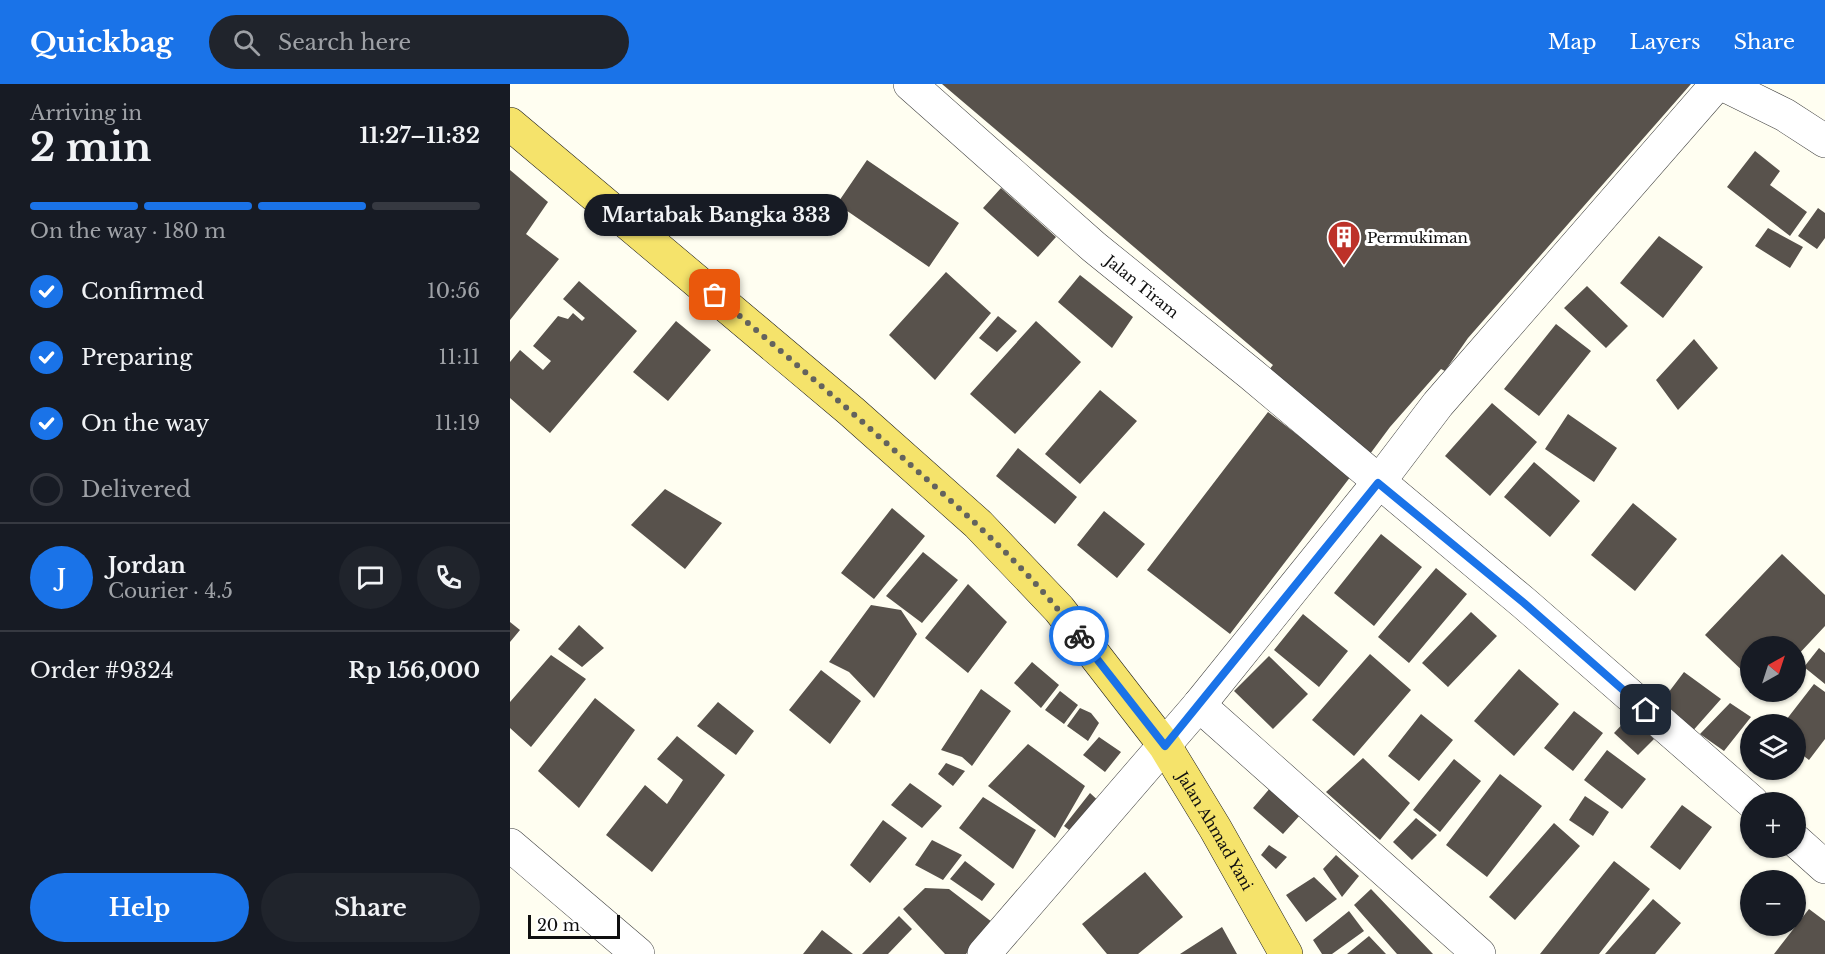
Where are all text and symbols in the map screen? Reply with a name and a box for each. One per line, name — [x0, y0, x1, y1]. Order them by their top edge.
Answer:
search box — [209, 15, 629, 69]
text: Quickbag — [30, 25, 173, 60]
icon: search — [230, 26, 263, 59]
text: Search here — [278, 29, 411, 56]
text: Map — [1548, 29, 1597, 55]
text: Layers — [1630, 29, 1701, 55]
text: Share — [1734, 29, 1795, 55]
text: Arriving in — [30, 101, 142, 125]
text: 11:27–11:32 — [360, 122, 480, 149]
text: 2 min — [30, 123, 151, 172]
callout: Martabak Bangka 333 — [583, 193, 847, 235]
text: Martabak Bangka 333 — [601, 203, 831, 227]
text: On the way · 180 m — [30, 219, 226, 243]
building icon: Permukiman — [1326, 219, 1362, 266]
place label: Permukiman — [1367, 228, 1468, 247]
street label: Jalan Tiram — [1100, 249, 1183, 322]
pin — [689, 269, 740, 320]
icon: check — [30, 275, 63, 308]
text: Confirmed — [81, 278, 204, 305]
icon: bag — [698, 278, 731, 311]
text: 10:56 — [427, 279, 480, 303]
icon: check — [30, 341, 63, 374]
text: Preparing — [81, 344, 192, 371]
text: 11:11 — [439, 345, 480, 369]
icon: check — [30, 407, 63, 440]
text: On the way — [81, 410, 209, 437]
text: 11:19 — [435, 411, 480, 435]
text: Delivered — [81, 476, 191, 503]
button: chat — [339, 546, 402, 609]
button: phone — [417, 546, 480, 609]
text: Jordan — [108, 552, 186, 579]
text: J — [57, 564, 66, 591]
text: Courier · 4.5 — [108, 579, 233, 603]
courier — [1049, 606, 1109, 666]
icon: bike — [1063, 620, 1096, 653]
north arrow — [1740, 636, 1806, 702]
map controls — [1740, 636, 1806, 936]
text: Order #9324 — [30, 657, 174, 684]
text: Rp 156,000 — [348, 657, 480, 684]
pin — [1620, 684, 1671, 735]
icon: home — [1629, 693, 1662, 726]
button: layers — [1740, 714, 1806, 780]
street label: Jalan Ahmad Yani — [1172, 766, 1258, 894]
button: + — [1740, 792, 1806, 858]
button: − — [1740, 870, 1806, 936]
button: Help — [30, 873, 249, 942]
button: Share — [261, 873, 480, 942]
scale bar — [528, 912, 620, 940]
text: 20 m — [537, 915, 580, 935]

